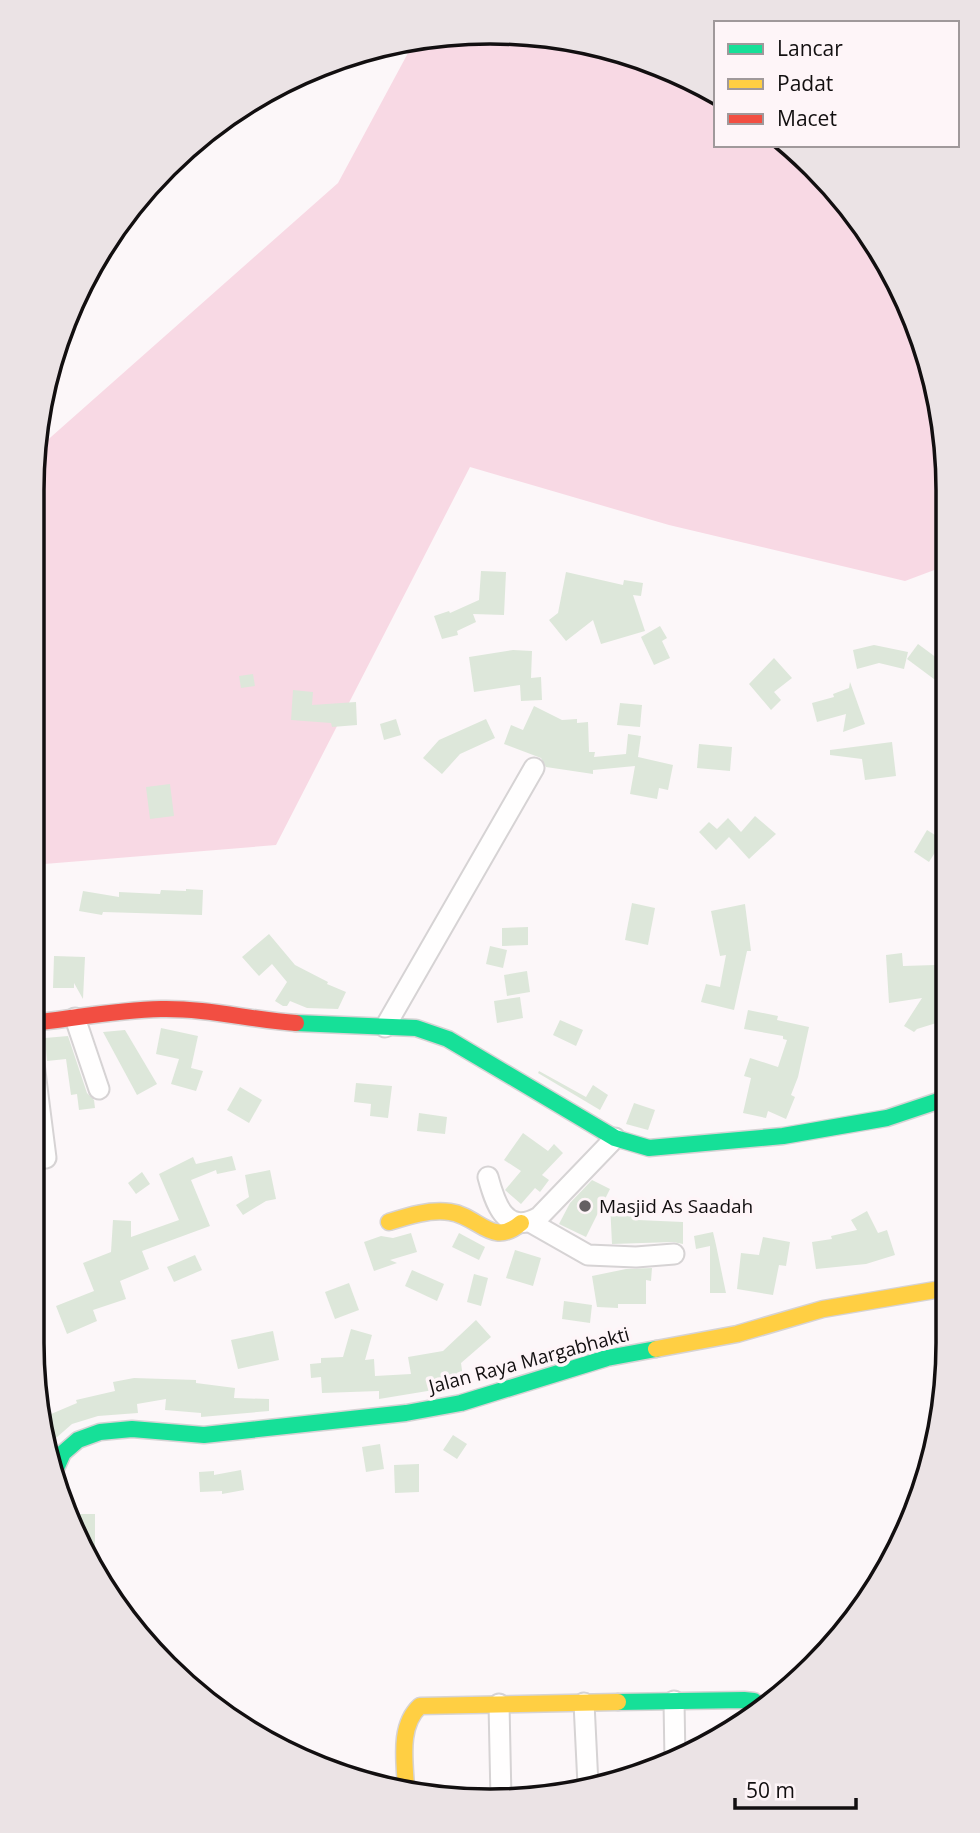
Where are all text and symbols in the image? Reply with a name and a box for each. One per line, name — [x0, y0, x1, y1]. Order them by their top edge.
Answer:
legend — [714, 21, 959, 147]
text: Lancar — [777, 34, 843, 62]
text: Padat — [777, 69, 833, 97]
text: Macet — [777, 104, 837, 132]
place label: Masjid As Saadah — [599, 1193, 753, 1219]
marker: Masjid As Saadah — [577, 1198, 593, 1214]
street label: Jalan Raya Margabhakti — [424, 1321, 632, 1400]
scale bar — [735, 1766, 856, 1810]
text: 50 m — [746, 1776, 795, 1804]

